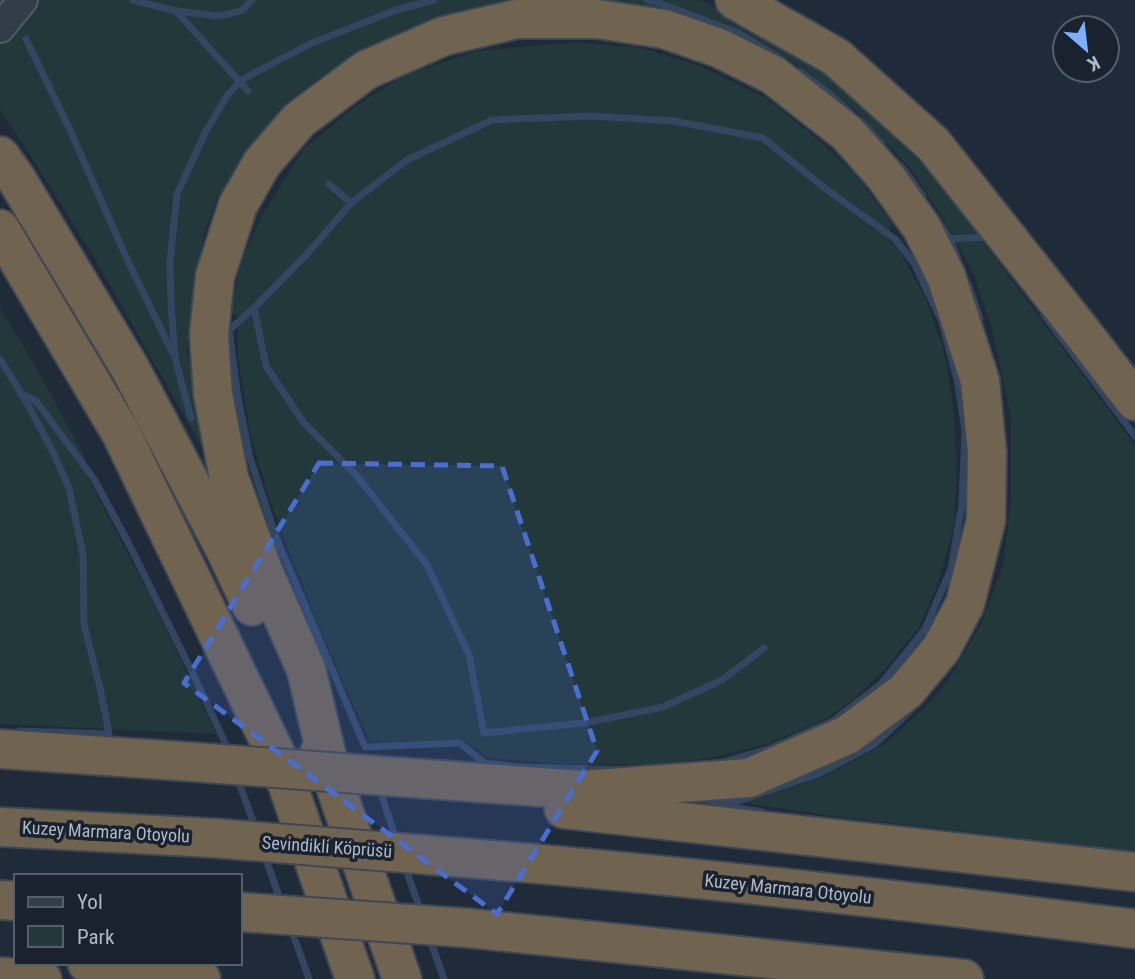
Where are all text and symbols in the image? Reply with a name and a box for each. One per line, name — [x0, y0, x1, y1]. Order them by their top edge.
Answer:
north arrow — [1051, 14, 1121, 84]
text: K — [1083, 51, 1104, 76]
street label: Kuzey Marmara Otoyolu — [22, 817, 190, 846]
street label: Sevindikli Köprüsü — [261, 831, 393, 862]
street label: Kuzey Marmara Otoyolu — [703, 869, 873, 908]
legend — [14, 874, 242, 965]
text: Yol — [77, 890, 103, 914]
text: Park — [77, 925, 115, 949]

